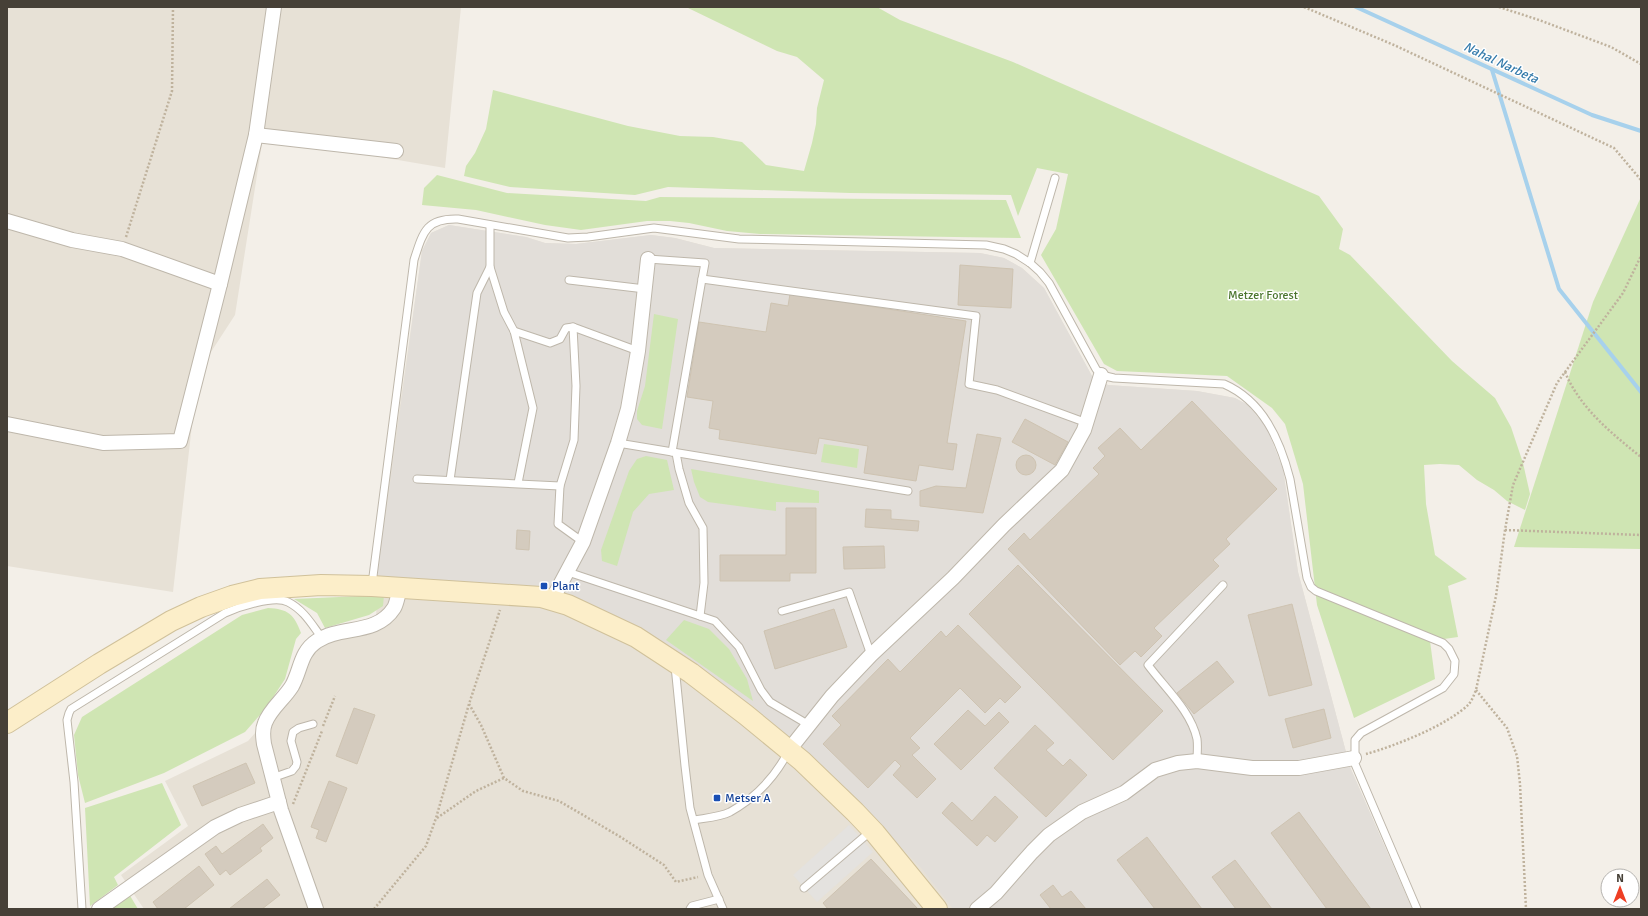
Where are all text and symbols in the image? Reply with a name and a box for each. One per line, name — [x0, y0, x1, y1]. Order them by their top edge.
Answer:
water label: Nahal Narbeta — [1461, 39, 1541, 87]
park label: Metzer Forest — [1228, 288, 1298, 303]
place label: Plant — [552, 579, 579, 594]
marker: Plant — [539, 581, 549, 591]
place label: Metser A — [725, 791, 771, 806]
marker: Metser A — [712, 793, 722, 803]
north arrow — [1600, 868, 1640, 908]
text: N — [1616, 872, 1624, 885]

